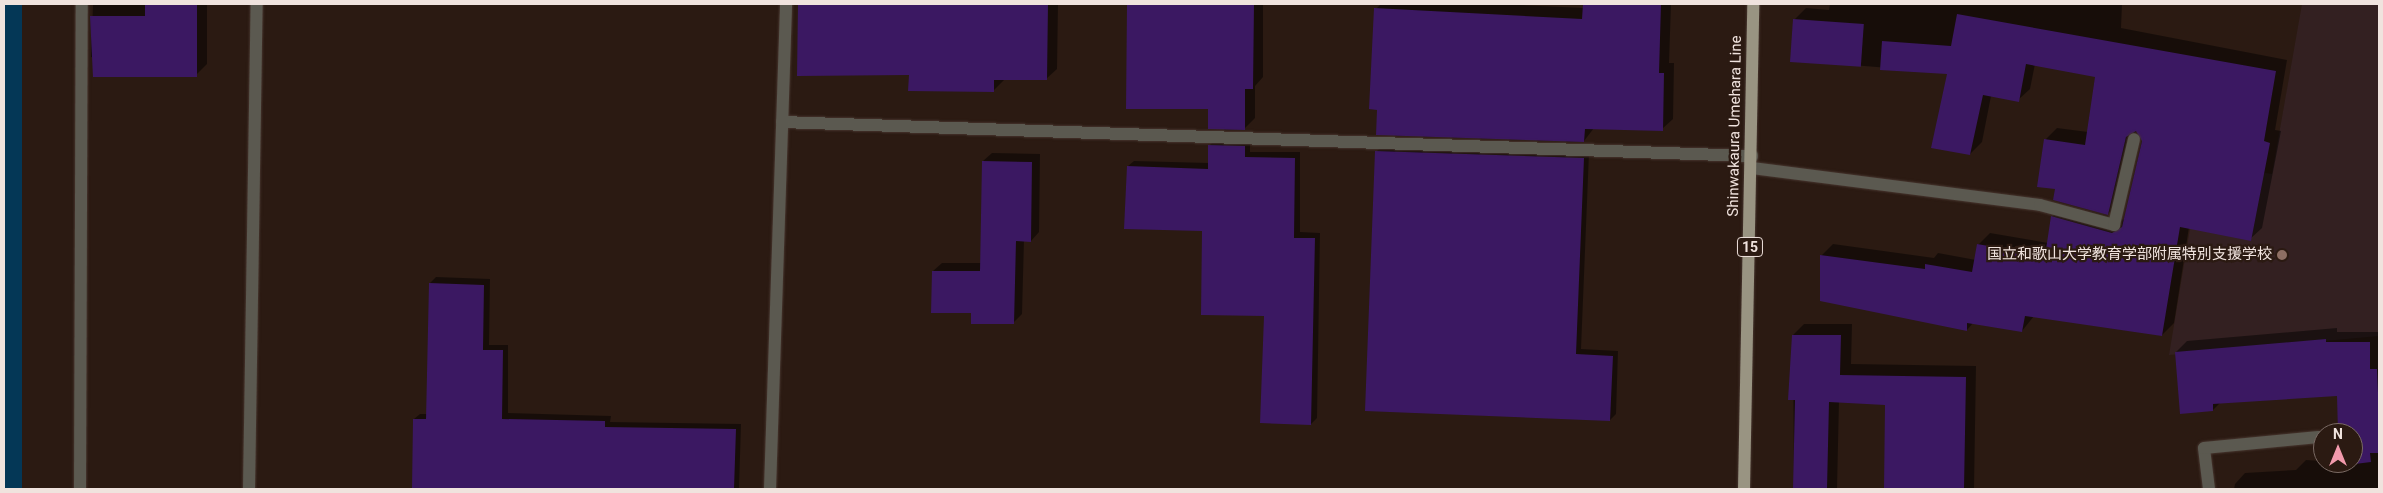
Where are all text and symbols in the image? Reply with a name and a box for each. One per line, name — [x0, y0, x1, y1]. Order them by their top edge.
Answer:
street label: Shinwakaura Umehara Line — [1724, 35, 1746, 217]
road number: 15 — [1736, 236, 1764, 258]
place label: 国立和歌山大学教育学部附属特別支援学校 — [1987, 246, 2272, 264]
marker: 国立和歌山大学教育学部附属特別支援学校 — [2276, 249, 2288, 261]
north arrow — [2313, 423, 2363, 473]
text: N — [2333, 426, 2343, 442]

